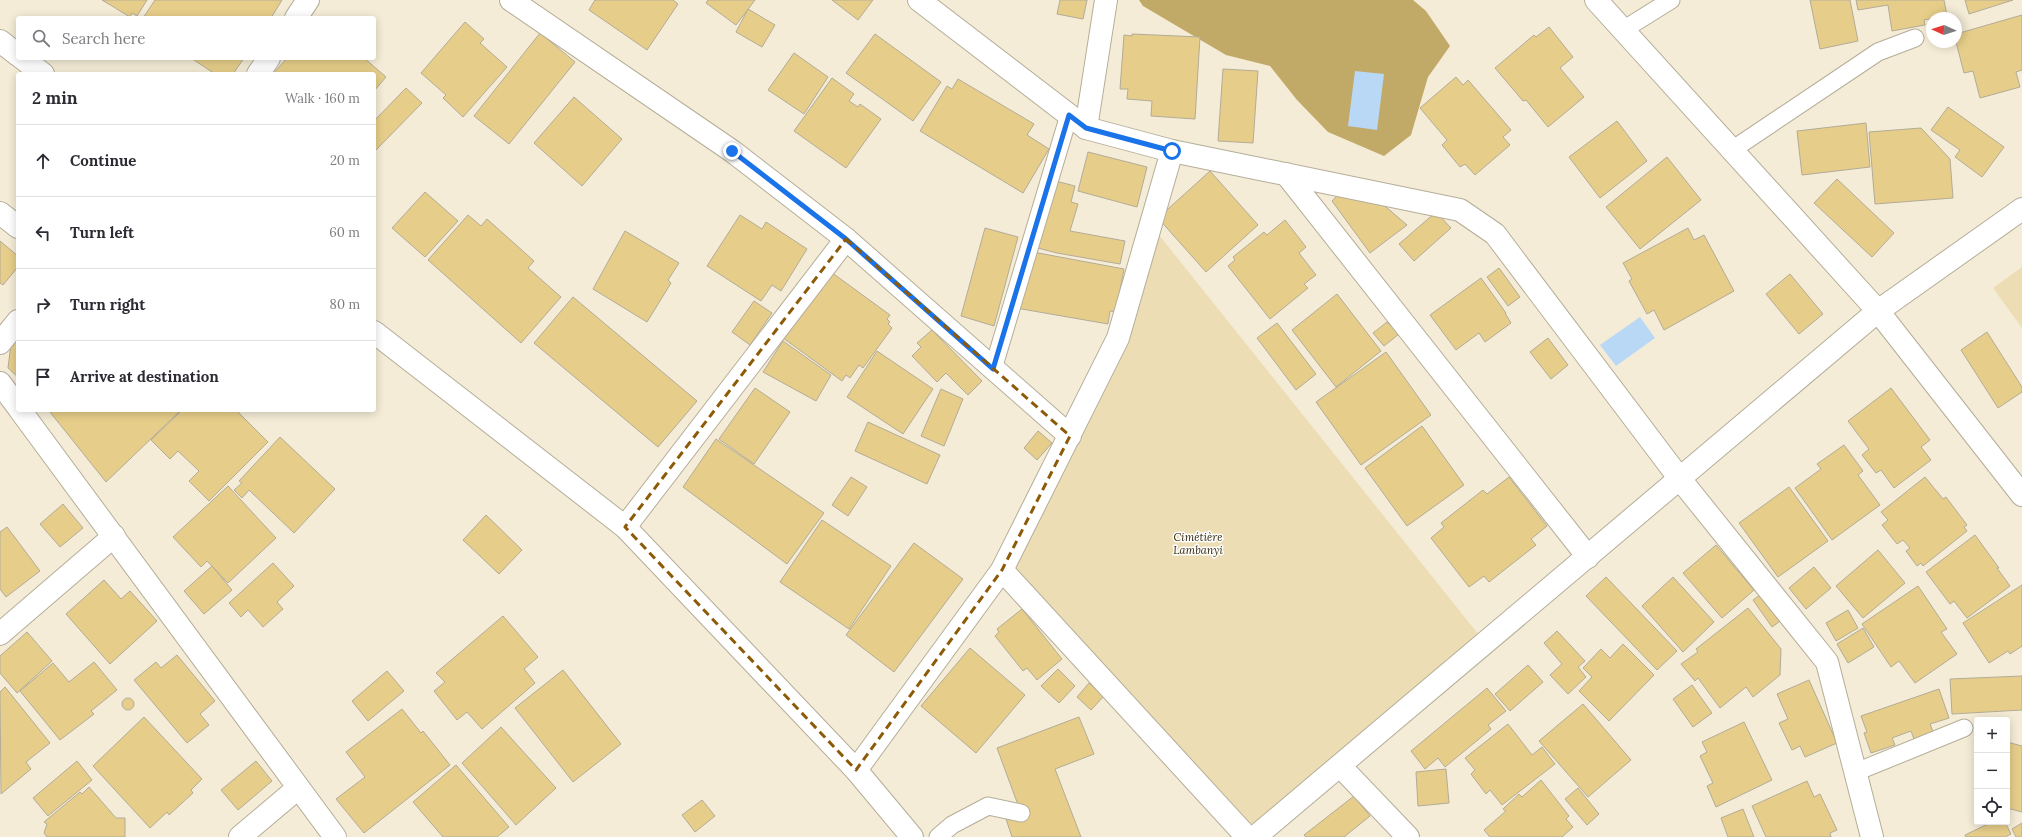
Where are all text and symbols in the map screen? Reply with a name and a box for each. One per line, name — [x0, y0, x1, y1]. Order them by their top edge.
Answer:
north arrow — [1926, 12, 1962, 48]
search box — [16, 16, 376, 60]
icon: search — [30, 27, 52, 49]
text: Search here — [62, 29, 145, 48]
text: 2 min — [32, 87, 78, 109]
text: Walk · 160 m — [285, 90, 360, 107]
route end — [723, 142, 741, 160]
route start — [1163, 142, 1181, 160]
icon: ahead — [32, 150, 54, 172]
text: Continue — [70, 151, 136, 170]
text: 20 m — [330, 152, 360, 169]
icon: left — [32, 222, 54, 244]
text: Turn left — [70, 223, 134, 242]
text: 60 m — [329, 224, 360, 241]
icon: right — [32, 294, 54, 316]
text: Turn right — [70, 295, 146, 314]
text: 80 m — [330, 296, 360, 313]
icon: arrive — [32, 366, 54, 388]
text: Arrive at destination — [70, 367, 219, 386]
park label: Cimétière Lambanyi — [1173, 530, 1223, 557]
map controls — [1974, 717, 2010, 825]
button: + — [1974, 717, 2010, 753]
button: − — [1974, 753, 2010, 789]
button: locate — [1974, 789, 2010, 825]

